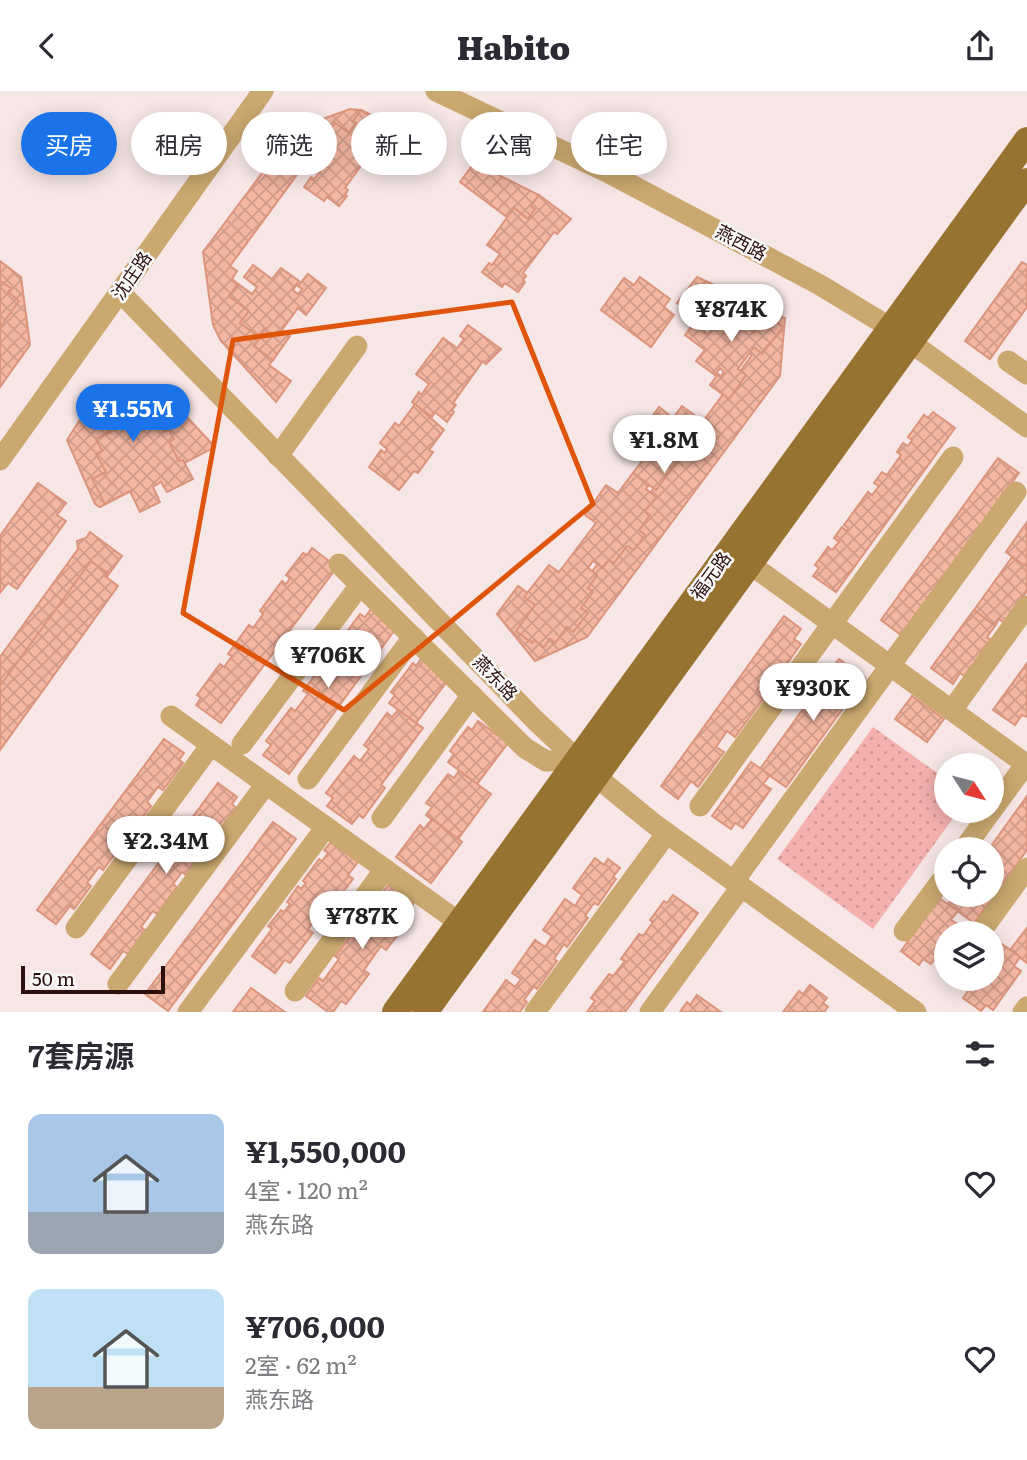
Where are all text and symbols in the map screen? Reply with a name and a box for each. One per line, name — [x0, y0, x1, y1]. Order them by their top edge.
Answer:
text: Habito — [457, 22, 570, 70]
icon: back — [28, 27, 66, 65]
icon: share — [961, 27, 999, 65]
chip: 买房 — [21, 112, 117, 175]
chip: 租房 — [131, 112, 227, 175]
chip: 筛选 — [241, 112, 337, 175]
chip: 新上 — [351, 112, 447, 175]
chip: 公寓 — [461, 112, 557, 175]
chip: 住宅 — [571, 112, 667, 175]
street label: 燕西路 — [712, 217, 772, 266]
street label: 沈庄路 — [104, 245, 157, 305]
pin: ¥874K — [682, 285, 780, 344]
text: ¥874K — [695, 290, 767, 324]
pin: ¥1.55M — [76, 385, 190, 444]
text: ¥1.55M — [92, 390, 174, 424]
pin: ¥1.8M — [615, 415, 713, 475]
text: ¥1.8M — [629, 421, 699, 455]
street label: 福元路 — [683, 545, 737, 605]
pin: ¥706K — [279, 631, 377, 690]
text: ¥706K — [290, 636, 366, 670]
street label: 燕东路 — [468, 648, 525, 706]
pin: ¥930K — [764, 663, 862, 723]
text: ¥930K — [775, 669, 851, 703]
north arrow — [934, 753, 1004, 823]
map controls — [934, 753, 1004, 991]
pin: ¥2.34M — [109, 817, 223, 876]
text: ¥2.34M — [123, 822, 209, 856]
button: locate — [934, 837, 1004, 907]
pin: ¥787K — [313, 891, 411, 951]
text: ¥787K — [325, 897, 399, 931]
button: layers — [934, 921, 1004, 991]
scale bar — [21, 963, 164, 995]
text: 50 m — [32, 964, 75, 992]
text: 7套房源 — [28, 1032, 134, 1076]
icon: filters — [961, 1035, 999, 1073]
text: ¥1,550,000 — [245, 1128, 406, 1172]
icon: home — [84, 1142, 168, 1226]
icon: heart — [961, 1165, 999, 1203]
text: 4室 · 120 m² — [245, 1172, 368, 1206]
text: 燕东路 — [245, 1206, 314, 1240]
text: ¥706,000 — [245, 1303, 385, 1347]
icon: home — [84, 1317, 168, 1401]
icon: heart — [961, 1340, 999, 1378]
text: 2室 · 62 m² — [245, 1347, 357, 1381]
text: 燕东路 — [245, 1381, 314, 1415]

